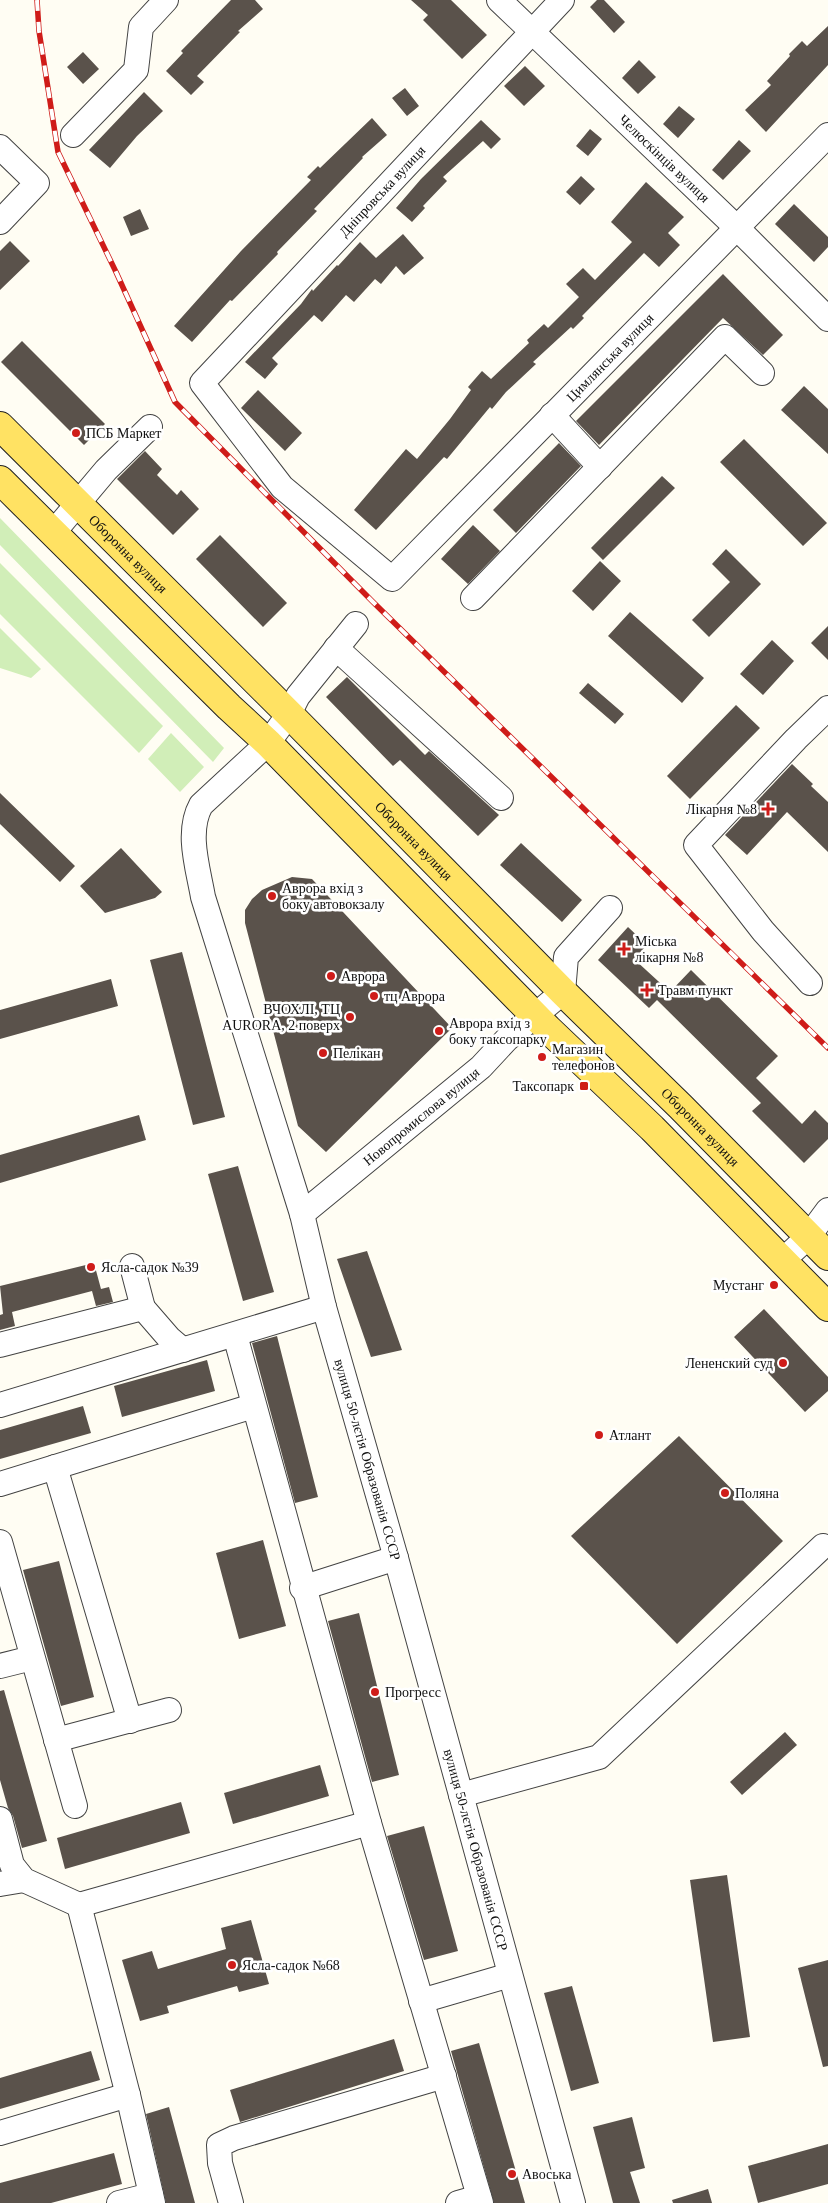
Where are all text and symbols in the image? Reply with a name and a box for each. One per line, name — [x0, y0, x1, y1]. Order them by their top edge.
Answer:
street label: Челюскінців вулиця — [616, 112, 713, 206]
street label: Дніпровська вулиця — [336, 142, 429, 240]
street label: Цимлянська вулиця — [564, 310, 657, 405]
place label: ПСБ Маркет — [86, 426, 161, 441]
marker: ПСБ Маркет — [70, 427, 82, 439]
street label: Оборонна вулиця — [86, 512, 170, 597]
street label: Оборонна вулиця — [372, 799, 456, 884]
place label: Лікарня №8 — [686, 802, 757, 817]
marker: Лікарня №8 — [761, 802, 775, 816]
place label: Аврора вхід з боку автовокзалу — [282, 881, 385, 912]
marker: Аврора вхід з боку автовокзалу — [266, 890, 278, 902]
place label: Міська лікарня №8 — [635, 934, 703, 965]
marker: Міська лікарня №8 — [617, 942, 631, 956]
place label: Аврора — [341, 969, 386, 984]
marker: Аврора — [325, 970, 337, 982]
marker: Травм пункт — [640, 983, 654, 997]
place label: Травм пункт — [658, 983, 733, 998]
place label: тц Аврора — [384, 989, 446, 1004]
marker: тц Аврора — [368, 990, 380, 1002]
place label: ВЧОХЛІ, ТЦ AURORA, 2 поверх — [222, 1002, 340, 1033]
marker: ВЧОХЛІ, ТЦ AURORA, 2 поверх — [344, 1011, 356, 1023]
place label: Аврора вхід з боку таксопарку — [449, 1016, 547, 1047]
marker: Аврора вхід з боку таксопарку — [433, 1025, 445, 1037]
place label: Магазин телефонов — [552, 1042, 615, 1073]
place label: Пелікан — [333, 1046, 381, 1061]
marker: Пелікан — [317, 1047, 329, 1059]
marker: Магазин телефонов — [536, 1051, 548, 1063]
street label: Новопромислова вулиця — [360, 1064, 483, 1169]
place label: Таксопарк — [512, 1079, 574, 1094]
marker: Таксопарк — [578, 1080, 590, 1092]
street label: Оборонна вулиця — [658, 1085, 742, 1170]
place label: Ясла-садок №39 — [101, 1260, 199, 1275]
marker: Ясла-садок №39 — [85, 1261, 97, 1273]
place label: Мустанг — [713, 1278, 764, 1293]
marker: Мустанг — [768, 1279, 780, 1291]
place label: Лененский суд — [685, 1356, 773, 1371]
street label: вулиця 50-лєтія Образованія СССР — [331, 1357, 403, 1562]
marker: Лененский суд — [777, 1357, 789, 1369]
place label: Атлант — [609, 1428, 651, 1443]
marker: Атлант — [593, 1429, 605, 1441]
place label: Поляна — [735, 1486, 780, 1501]
marker: Поляна — [719, 1487, 731, 1499]
place label: Прогресс — [385, 1685, 441, 1700]
marker: Прогресс — [369, 1686, 381, 1698]
street label: вулиця 50-лєтія Образованія СССР — [441, 1747, 511, 1953]
place label: Ясла-садок №68 — [242, 1958, 340, 1973]
marker: Ясла-садок №68 — [226, 1959, 238, 1971]
place label: Авоська — [522, 2167, 572, 2182]
marker: Авоська — [506, 2168, 518, 2180]

